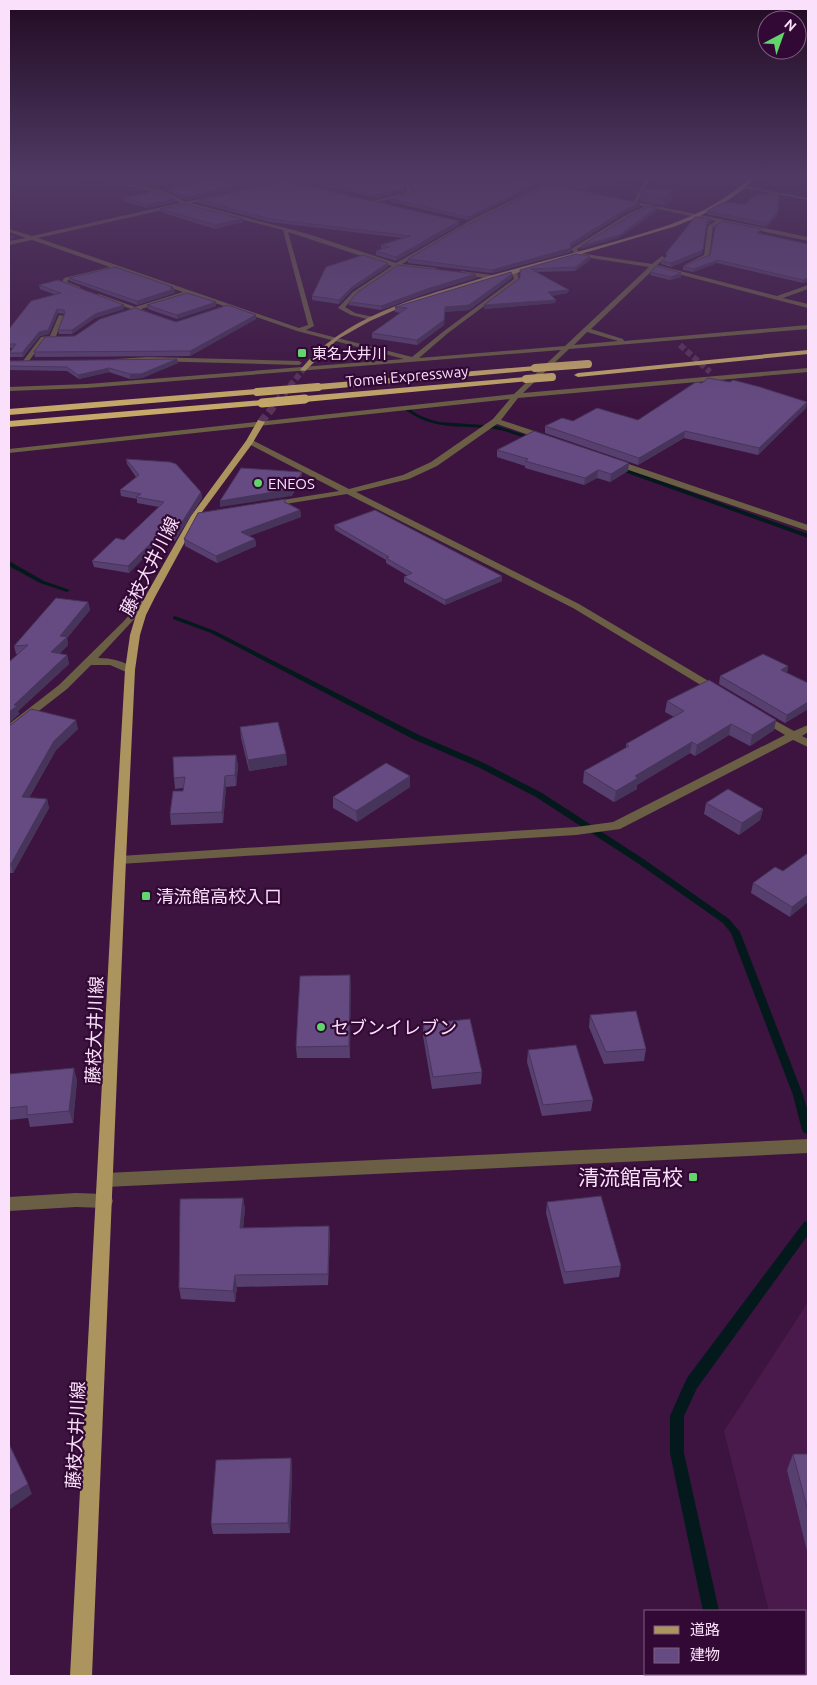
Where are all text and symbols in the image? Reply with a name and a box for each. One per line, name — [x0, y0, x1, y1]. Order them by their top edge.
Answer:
north arrow — [757, 10, 807, 60]
text: N — [781, 16, 800, 35]
place label: 東名大井川 — [312, 345, 387, 362]
marker: 東名大井川 — [296, 347, 308, 359]
street label: Tomei Expressway — [345, 362, 469, 390]
place label: ENEOS — [268, 475, 315, 492]
marker: ENEOS — [252, 477, 264, 489]
street label: 藤枝大井川線 — [116, 513, 182, 619]
place label: 清流館高校入口 — [156, 886, 282, 906]
marker: 清流館高校入口 — [140, 890, 152, 902]
street label: 藤枝大井川線 — [82, 976, 106, 1084]
place label: セブンイレブン — [331, 1017, 457, 1037]
marker: セブンイレブン — [315, 1021, 327, 1033]
place label: 清流館高校 — [578, 1165, 683, 1189]
marker: 清流館高校 — [687, 1171, 699, 1183]
street label: 藤枝大井川線 — [62, 1381, 88, 1489]
legend — [644, 1610, 807, 1675]
text: 道路 — [690, 1621, 720, 1638]
text: 建物 — [690, 1646, 720, 1663]

